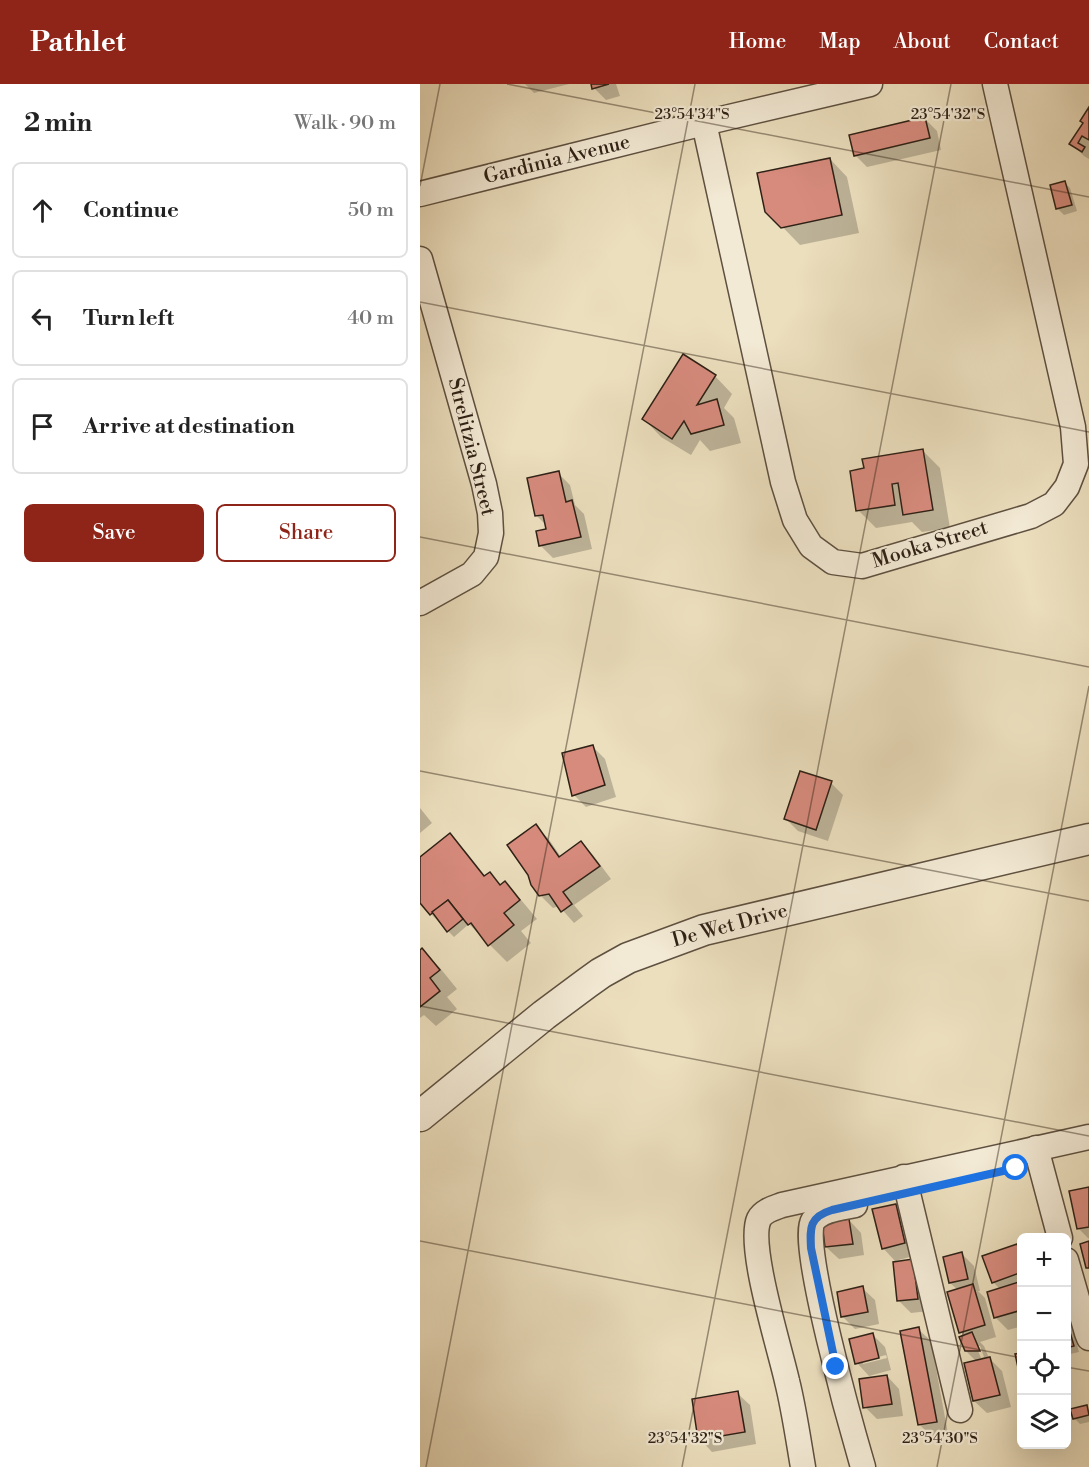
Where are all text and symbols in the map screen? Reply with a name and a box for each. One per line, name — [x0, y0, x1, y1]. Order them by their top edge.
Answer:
text: Pathlet — [30, 25, 126, 60]
text: Home — [729, 29, 786, 55]
text: Map — [819, 29, 861, 55]
text: About — [894, 29, 951, 55]
text: Contact — [984, 29, 1059, 55]
text: 23°54'34"S — [654, 105, 730, 124]
text: 23°54'32"S — [911, 105, 985, 124]
text: 2 min — [24, 107, 92, 139]
text: Walk · 90 m — [294, 111, 396, 136]
street label: Gardinia Avenue — [481, 130, 633, 190]
icon: ahead — [26, 194, 59, 227]
text: Continue — [83, 197, 179, 224]
text: 50 m — [348, 198, 394, 223]
icon: left — [26, 302, 59, 335]
text: Turn left — [83, 305, 174, 332]
text: 40 m — [347, 306, 394, 331]
street label: Strelitzia Street — [442, 375, 500, 519]
icon: arrive — [26, 410, 59, 443]
text: Arrive at destination — [83, 413, 295, 440]
button: Save — [24, 504, 204, 562]
button: Share — [216, 504, 396, 562]
street label: Mooka Street — [869, 516, 991, 574]
street label: De Wet Drive — [669, 899, 791, 953]
route start — [1002, 1154, 1028, 1180]
map controls — [1017, 1233, 1071, 1449]
button: + — [1017, 1233, 1071, 1287]
button: − — [1017, 1287, 1071, 1341]
button: locate — [1017, 1341, 1071, 1395]
route end — [822, 1353, 848, 1379]
button: layers — [1017, 1395, 1071, 1449]
text: 23°54'32"S — [648, 1429, 722, 1448]
text: 23°54'30"S — [902, 1429, 978, 1448]

